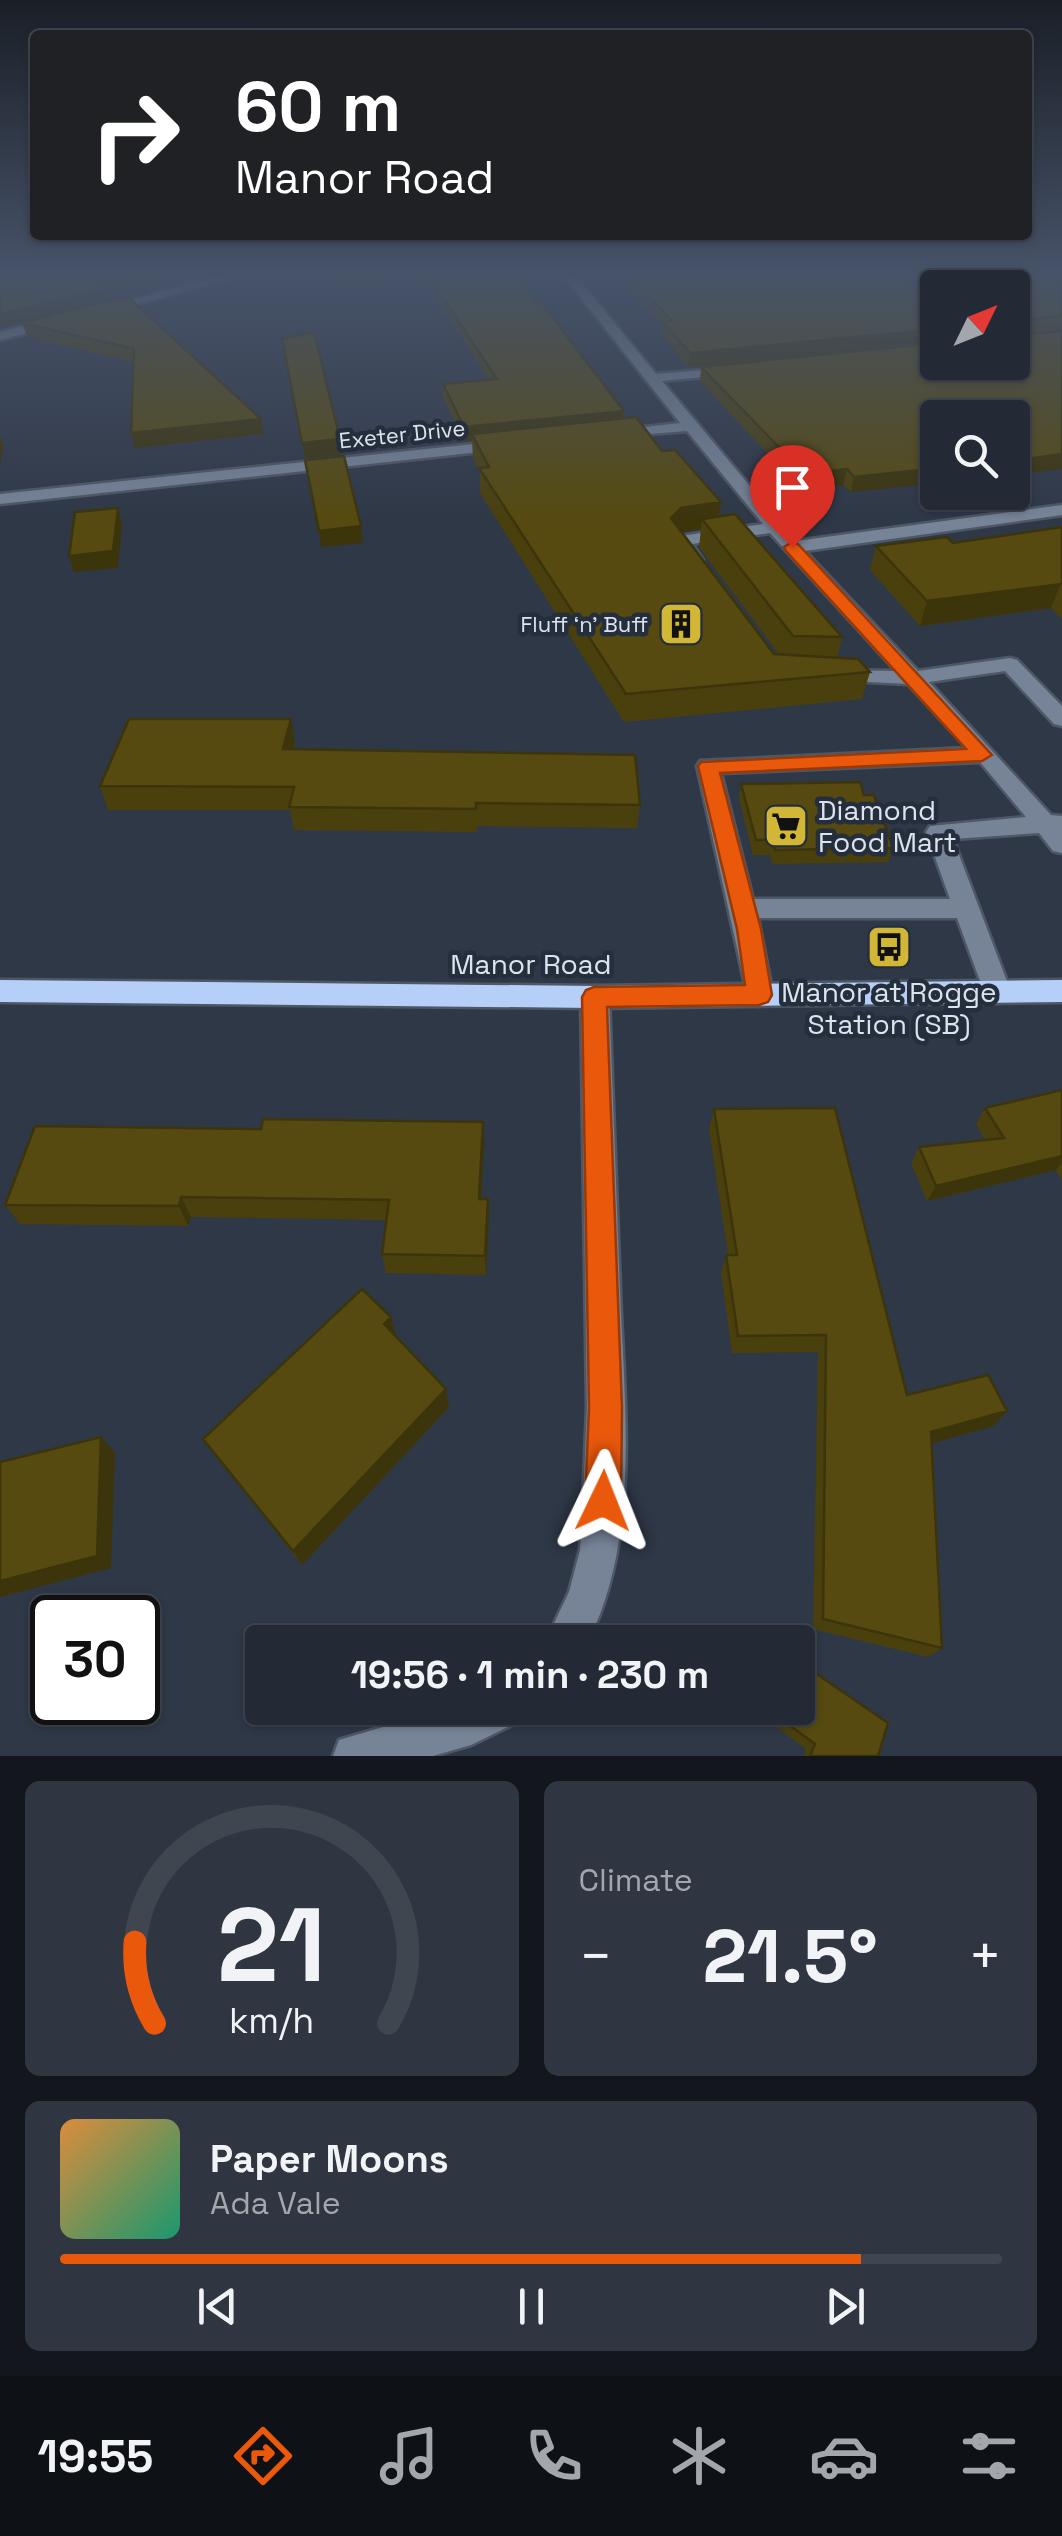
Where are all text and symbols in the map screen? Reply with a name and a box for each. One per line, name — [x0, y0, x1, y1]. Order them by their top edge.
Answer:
text: 60 m — [235, 62, 401, 151]
icon: right — [70, 70, 200, 200]
text: Manor Road — [235, 149, 494, 206]
north arrow — [920, 270, 1030, 380]
map controls — [920, 270, 1030, 510]
button: search — [920, 400, 1030, 510]
street label: Exeter Drive — [338, 413, 466, 455]
pin — [750, 445, 835, 548]
icon: arrive — [765, 460, 820, 515]
building icon: Fluff ‘n’ Buff — [658, 601, 704, 647]
place label: Fluff ‘n’ Buff — [520, 610, 648, 638]
place label: Diamond Food Mart — [818, 792, 957, 860]
supermarket icon: Diamond Food Mart — [763, 803, 809, 849]
bus stop icon: Manor at Rogge Station (SB) — [866, 924, 912, 970]
street label: Manor Road — [450, 946, 612, 982]
place label: Manor at Rogge Station (SB) — [781, 974, 997, 1042]
position arrow — [551, 1449, 655, 1553]
speed limit sign: 30 — [30, 1595, 160, 1725]
text: 19:56 · 1 min · 230 m — [351, 1651, 709, 1699]
text: Climate — [579, 1860, 693, 1900]
text: 21 — [217, 1879, 326, 2011]
text: 21.5° — [703, 1908, 878, 2004]
text: − — [579, 1921, 613, 1991]
text: + — [968, 1921, 1002, 1991]
text: km/h — [229, 1998, 314, 2043]
text: Paper Moons — [210, 2135, 449, 2183]
text: Ada Vale — [210, 2183, 341, 2223]
icon: previous — [190, 2279, 245, 2334]
icon: pause — [504, 2279, 559, 2334]
icon: next — [818, 2279, 873, 2334]
icon: directions — [228, 2421, 298, 2491]
icon: music — [374, 2421, 444, 2491]
icon: phone — [519, 2421, 589, 2491]
icon: climate — [664, 2421, 734, 2491]
icon: car — [809, 2421, 879, 2491]
icon: filters — [954, 2421, 1024, 2491]
text: 19:55 — [38, 2428, 153, 2485]

